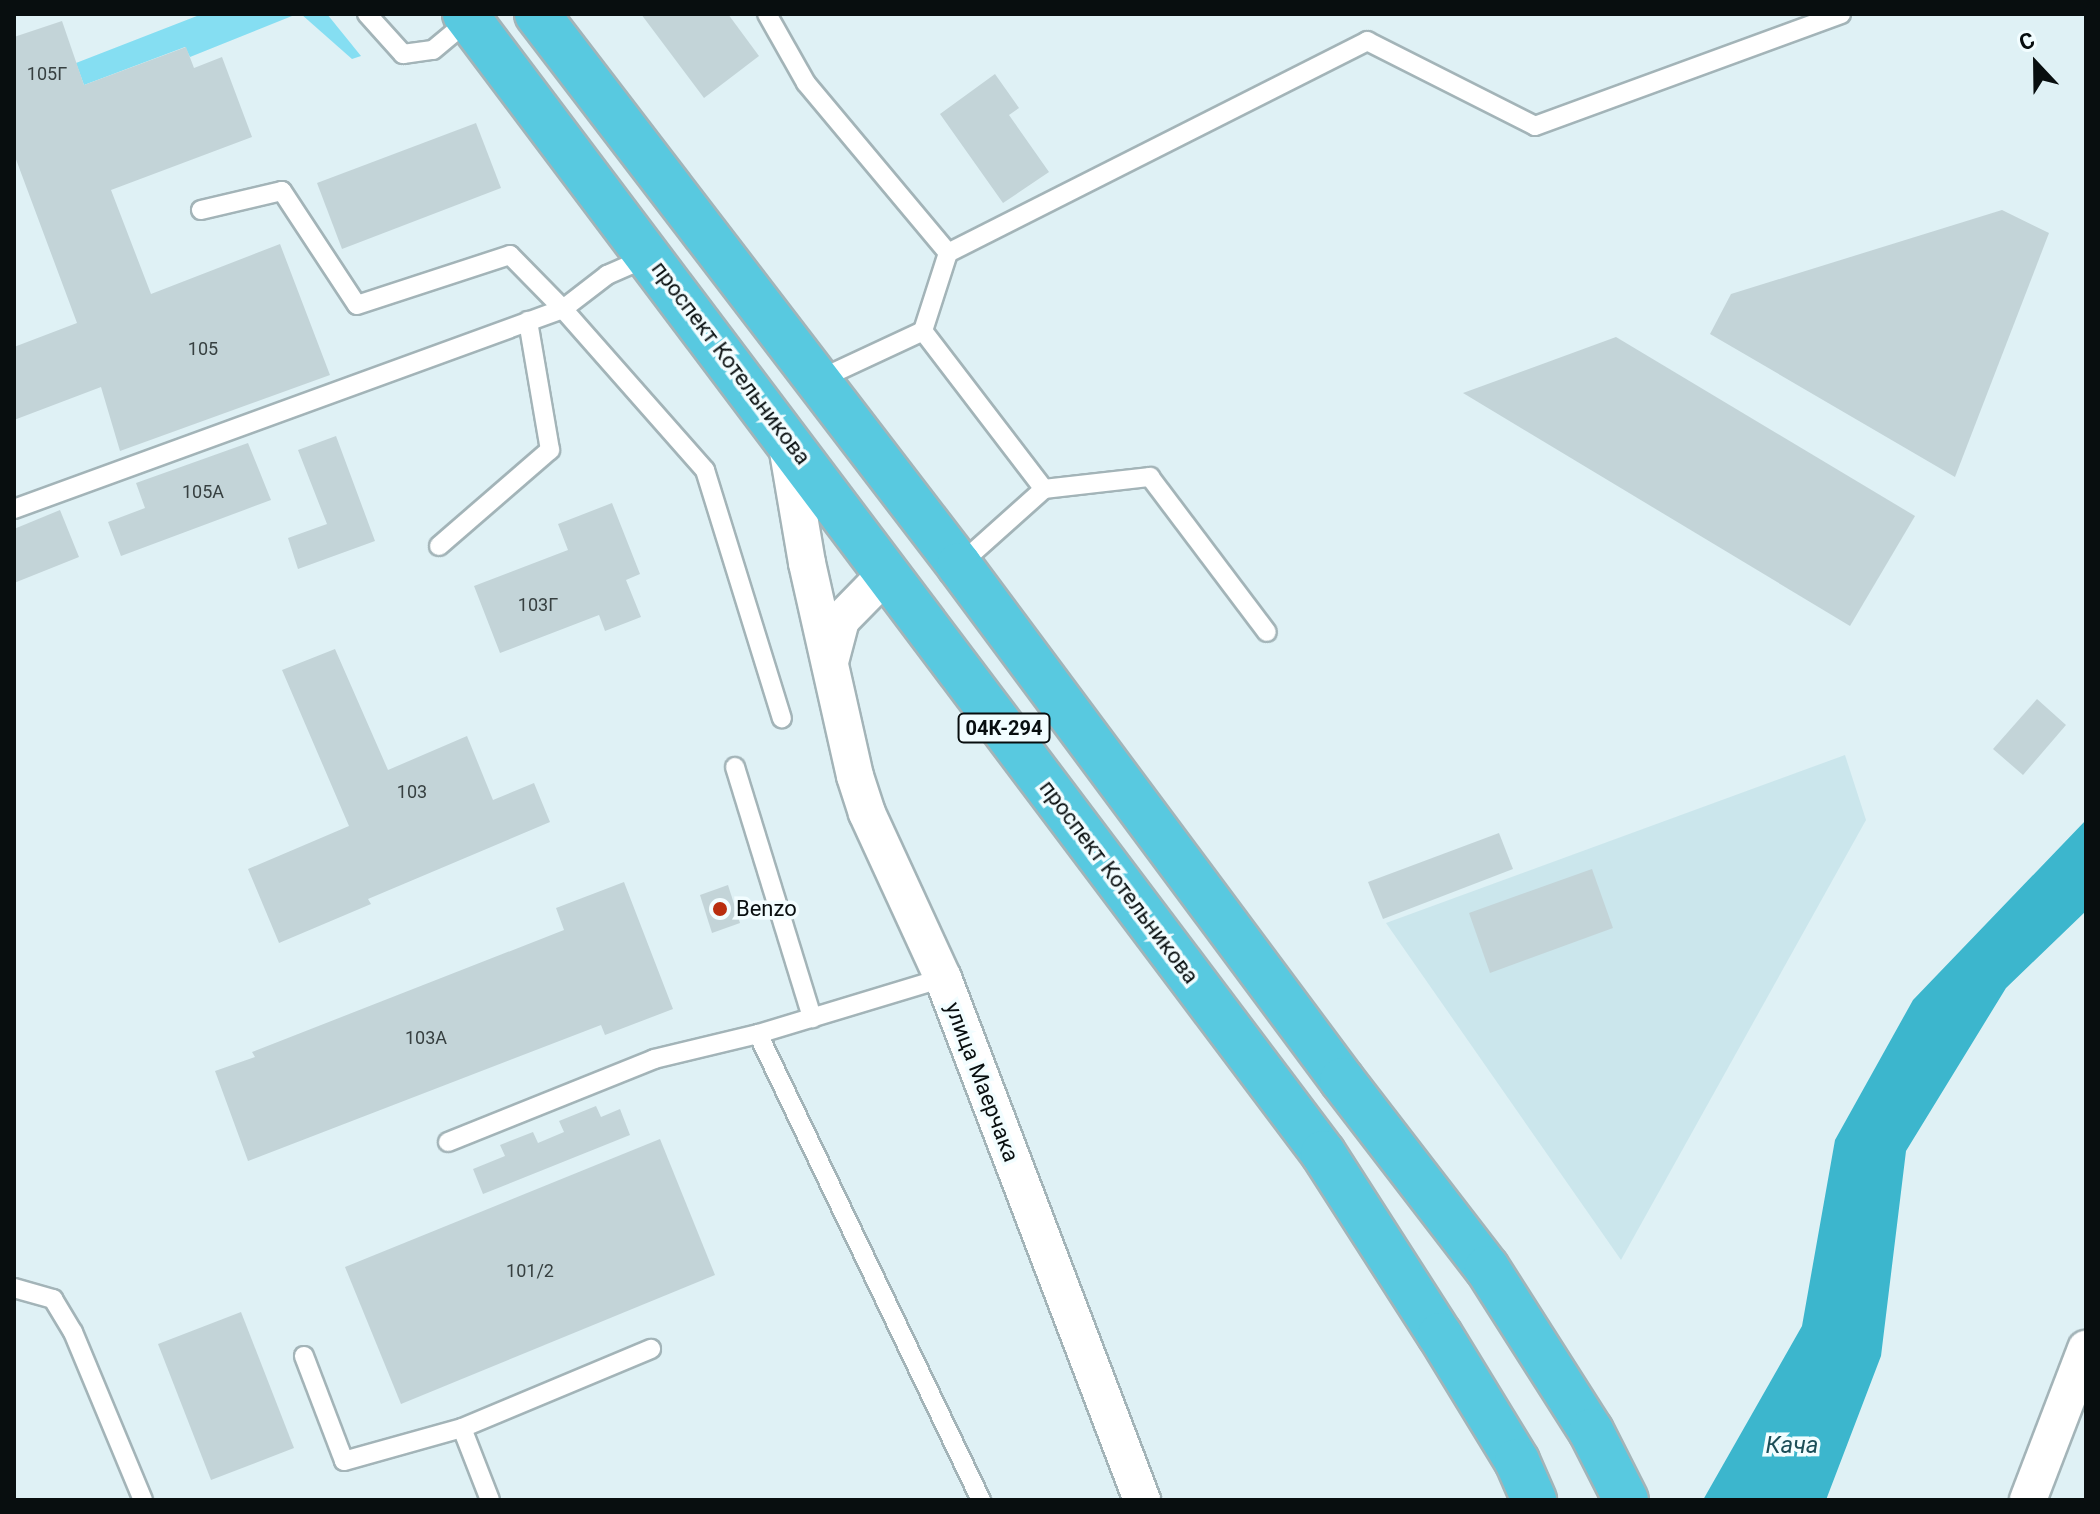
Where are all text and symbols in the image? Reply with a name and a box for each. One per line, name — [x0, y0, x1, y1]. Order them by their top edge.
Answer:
north arrow — [1996, 24, 2076, 104]
text: С — [2015, 27, 2038, 56]
house number: 105Г — [27, 63, 67, 85]
street label: проспект Котельникова — [646, 256, 816, 470]
house number: 105 — [188, 338, 218, 360]
house number: 105А — [182, 481, 224, 503]
house number: 103Г — [518, 594, 558, 616]
road number: 04К-294 — [956, 712, 1052, 744]
street label: проспект Котельникова — [1034, 775, 1204, 989]
house number: 103 — [397, 781, 427, 803]
place label: Benzo — [736, 896, 797, 922]
marker: Benzo — [711, 900, 729, 918]
street label: улица Маерчака — [939, 998, 1025, 1166]
house number: 103А — [405, 1027, 447, 1049]
house number: 101/2 — [506, 1260, 554, 1282]
water label: Кача — [1766, 1432, 1818, 1460]

